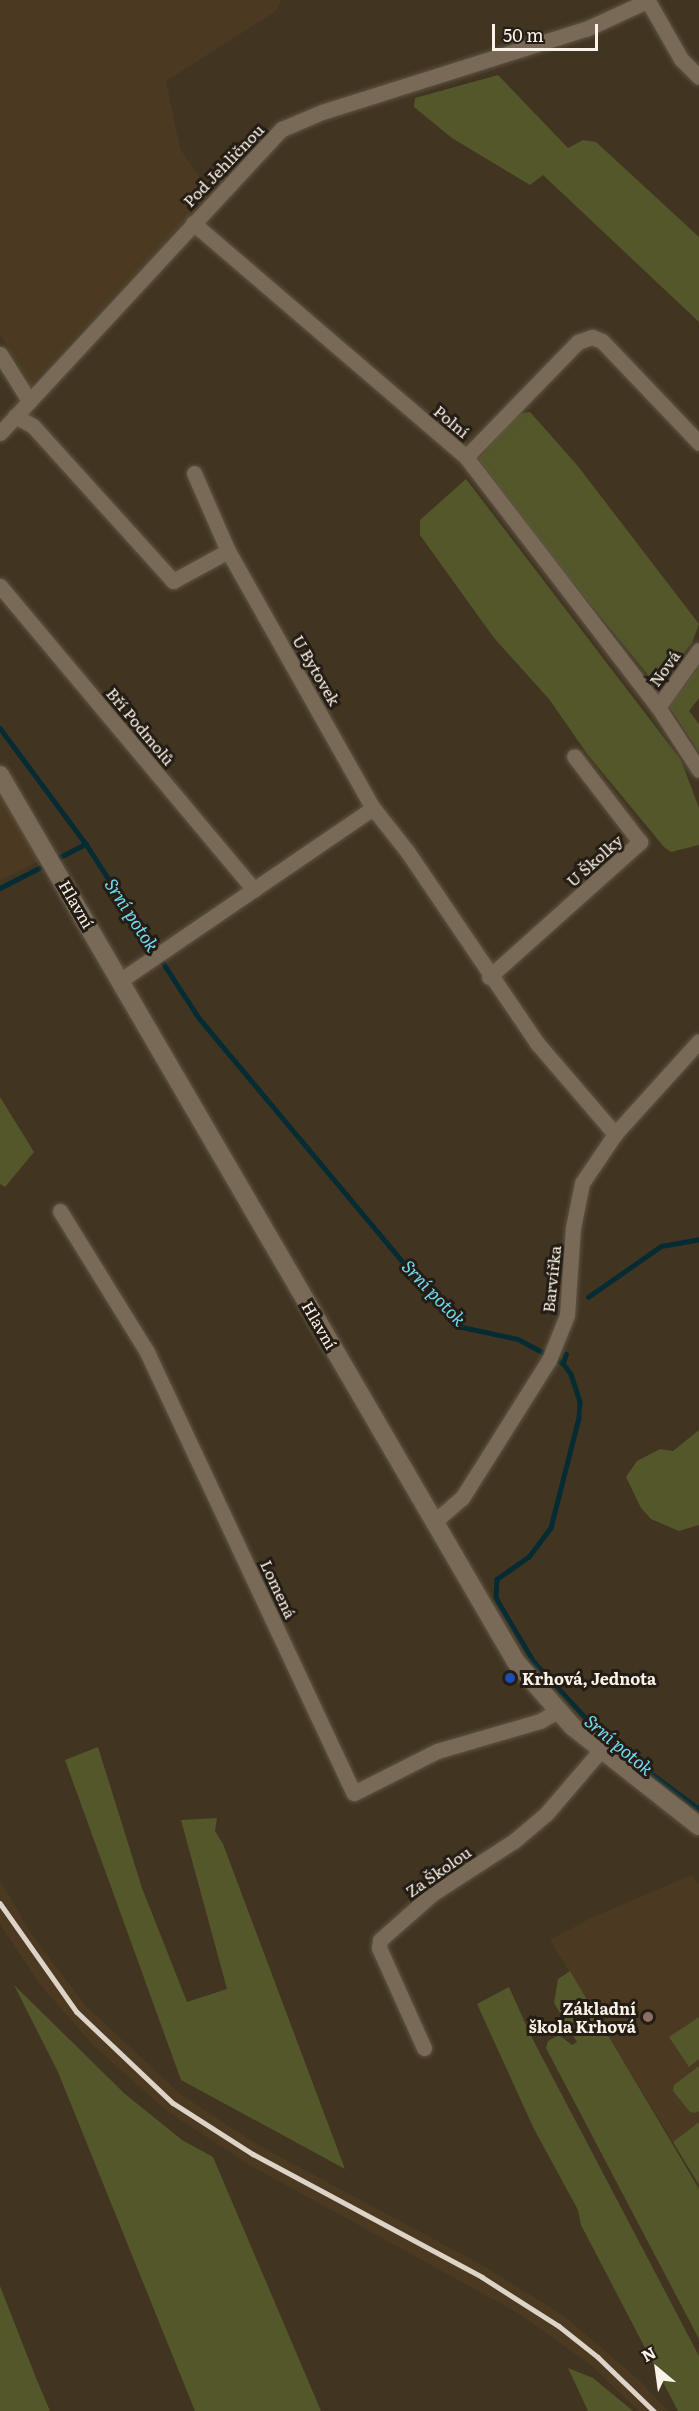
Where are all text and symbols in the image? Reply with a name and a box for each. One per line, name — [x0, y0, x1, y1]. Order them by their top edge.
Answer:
scale bar — [495, 12, 602, 50]
text: 50 m — [503, 21, 544, 48]
street label: Pod Jehličnou — [179, 120, 267, 210]
street label: Polní — [431, 401, 473, 441]
street label: U Bytovek — [289, 631, 345, 709]
street label: Nová — [645, 646, 683, 690]
street label: Bří Podmolů — [103, 683, 179, 769]
street label: U Školky — [562, 830, 626, 890]
water label: Srní potok — [100, 874, 164, 956]
street label: Hlavní — [56, 877, 98, 931]
street label: Barvířka — [538, 1245, 564, 1313]
water label: Srní potok — [397, 1256, 471, 1330]
street label: Hlavní — [299, 1298, 341, 1352]
street label: Lomená — [257, 1557, 301, 1621]
place label: Krhová, Jednota — [522, 1668, 656, 1688]
marker: Krhová, Jednota — [503, 1671, 517, 1685]
water label: Srní potok — [580, 1710, 658, 1780]
street label: Za Školou — [402, 1842, 474, 1900]
place label: Základní škola Krhová — [529, 1998, 636, 2036]
marker: Základní škola Krhová — [641, 2010, 655, 2024]
north arrow — [627, 2339, 687, 2399]
text: N — [637, 2340, 660, 2367]

